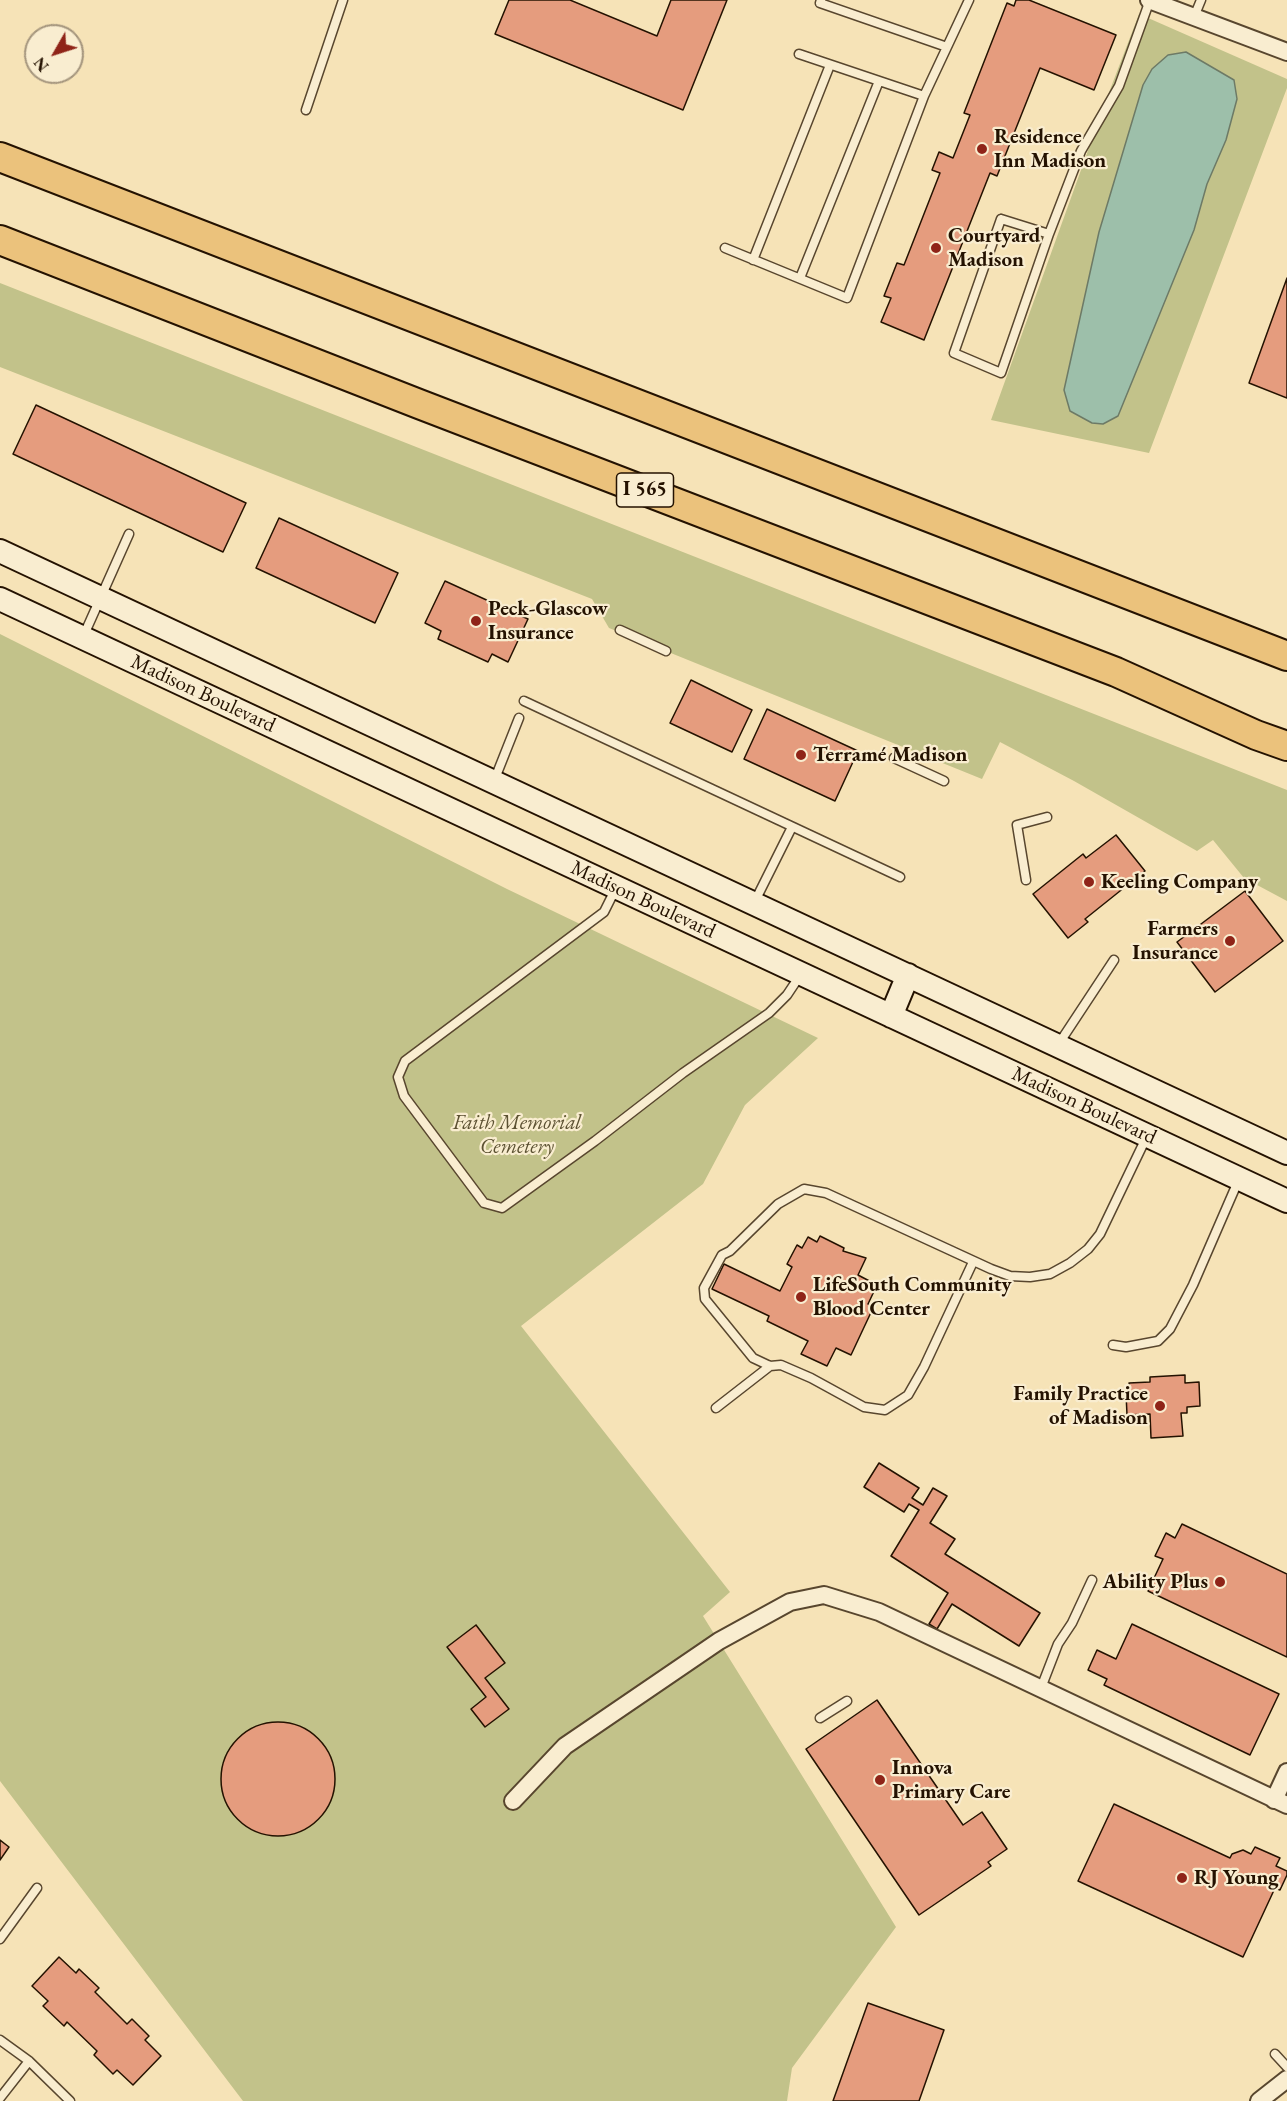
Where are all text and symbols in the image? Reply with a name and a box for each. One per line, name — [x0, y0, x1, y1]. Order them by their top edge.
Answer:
north arrow — [24, 24, 84, 84]
text: N — [29, 53, 53, 76]
place label: Residence Inn Madison — [994, 124, 1106, 174]
marker: Residence Inn Madison — [975, 142, 989, 156]
place label: Courtyard Madison — [948, 223, 1040, 273]
marker: Courtyard Madison — [929, 241, 943, 255]
road number: I 565 — [616, 473, 674, 507]
place label: Peck-Glascow Insurance — [488, 596, 608, 646]
marker: Peck-Glascow Insurance — [469, 614, 483, 628]
street label: Madison Boulevard — [127, 649, 279, 739]
place label: Terramé Madison — [813, 742, 967, 768]
marker: Terramé Madison — [794, 748, 808, 762]
street label: Madison Boulevard — [567, 855, 719, 945]
place label: Keeling Company — [1101, 869, 1258, 895]
marker: Keeling Company — [1082, 875, 1096, 889]
place label: Farmers Insurance — [1132, 916, 1218, 966]
marker: Farmers Insurance — [1223, 934, 1237, 948]
street label: Madison Boulevard — [1008, 1061, 1160, 1151]
park label: Faith Memorial Cemetery — [453, 1110, 581, 1160]
place label: LifeSouth Community Blood Center — [813, 1272, 1012, 1322]
marker: LifeSouth Community Blood Center — [794, 1290, 808, 1304]
place label: Family Practice of Madison — [1013, 1381, 1148, 1431]
marker: Family Practice of Madison — [1153, 1399, 1167, 1413]
place label: Ability Plus — [1102, 1569, 1208, 1595]
marker: Ability Plus — [1213, 1575, 1227, 1589]
place label: Innova Primary Care — [892, 1755, 1011, 1805]
marker: Innova Primary Care — [873, 1773, 887, 1787]
place label: RJ Young — [1194, 1865, 1279, 1891]
marker: RJ Young — [1175, 1871, 1189, 1885]

